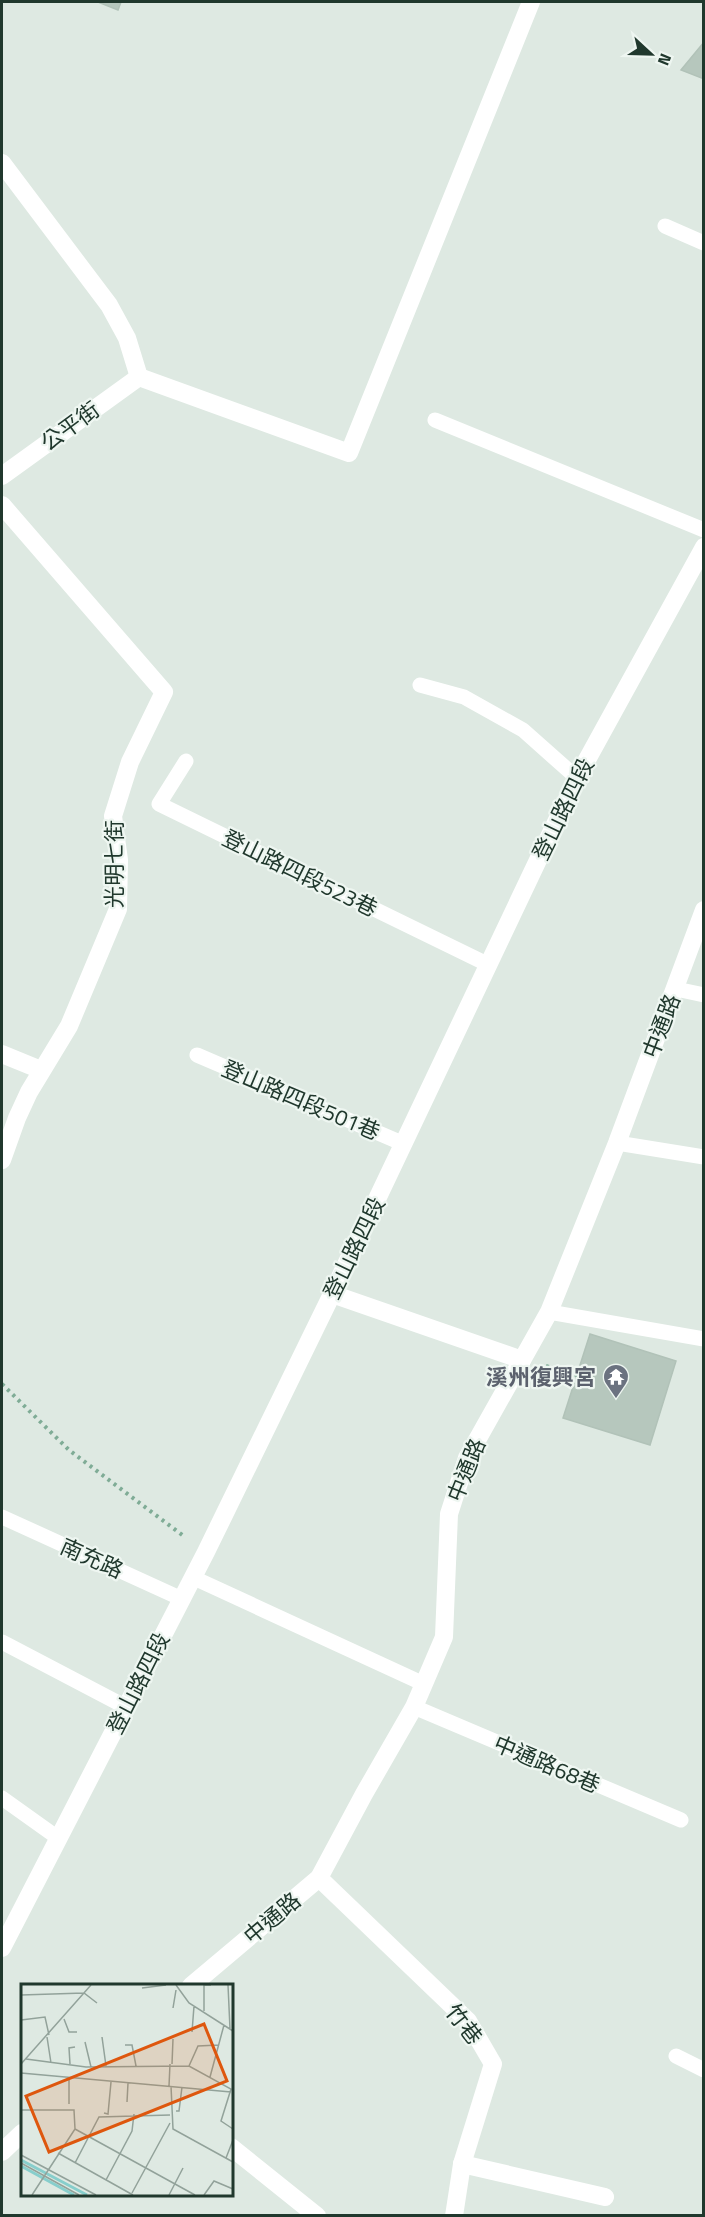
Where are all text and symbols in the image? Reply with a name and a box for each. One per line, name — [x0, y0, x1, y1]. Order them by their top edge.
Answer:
north arrow — [621, 24, 681, 84]
text: N — [652, 50, 678, 69]
street label: 公平街 — [33, 393, 107, 459]
street label: 登山路四段 — [524, 752, 602, 866]
street label: 光明七街 — [97, 820, 131, 908]
street label: 登山路四段523巷 — [217, 821, 383, 925]
street label: 中通路 — [633, 989, 689, 1063]
street label: 登山路四段501巷 — [217, 1051, 385, 1149]
street label: 登山路四段 — [315, 1191, 393, 1305]
place label: 溪州復興宮 — [486, 1360, 596, 1394]
temple icon: 溪州復興宮 — [601, 1362, 631, 1400]
street label: 中通路 — [438, 1433, 494, 1507]
street label: 南充路 — [55, 1529, 129, 1587]
street label: 登山路四段 — [98, 1626, 178, 1740]
street label: 中通路68巷 — [489, 1726, 605, 1802]
street label: 中通路 — [236, 1884, 308, 1952]
inset map — [21, 1984, 232, 2196]
street label: 竹巷 — [437, 1996, 491, 2052]

